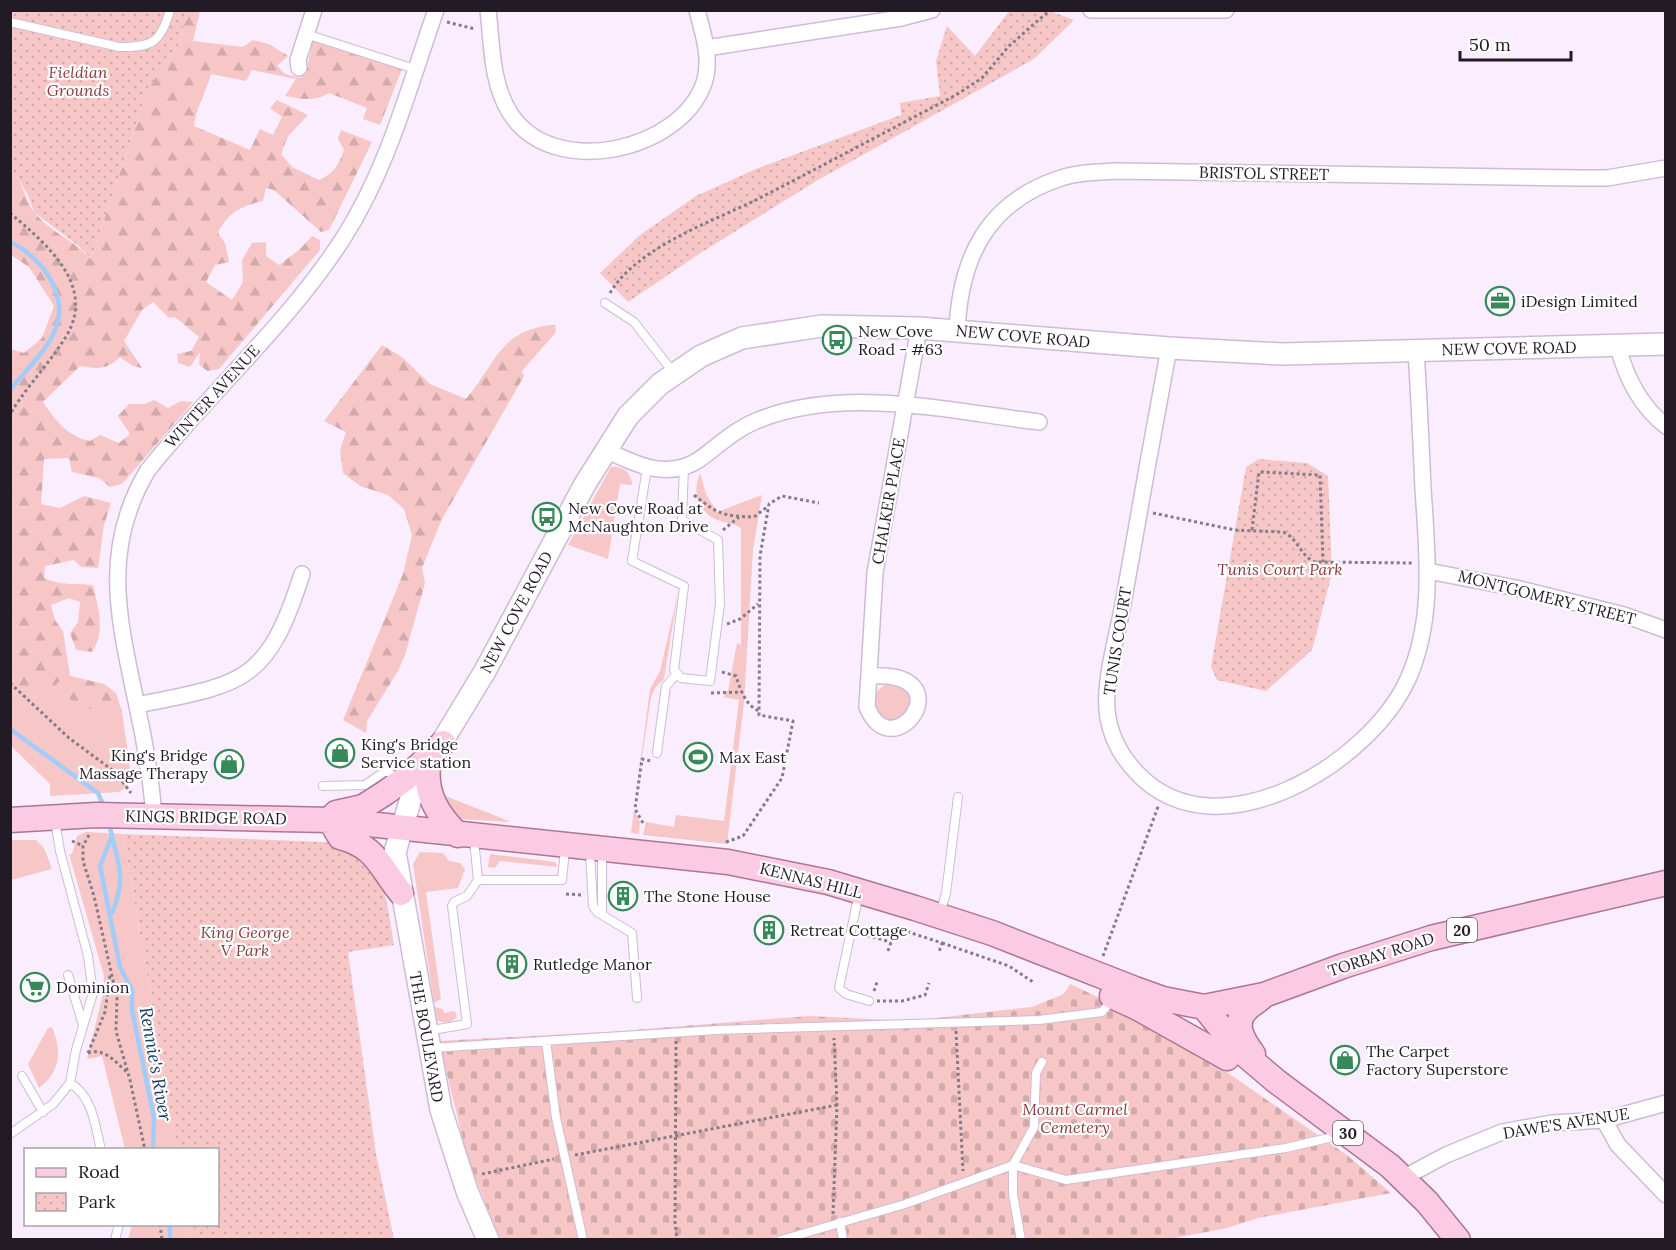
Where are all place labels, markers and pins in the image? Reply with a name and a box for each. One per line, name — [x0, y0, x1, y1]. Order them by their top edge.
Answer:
office icon: iDesign Limited — [1484, 285, 1516, 317]
place label: iDesign Limited — [1521, 291, 1638, 311]
place label: New Cove Road - #63 — [858, 321, 943, 359]
bus stop icon: New Cove Road - #63 — [821, 324, 853, 356]
place label: New Cove Road at McNaughton Drive — [568, 498, 709, 536]
bus stop icon: New Cove Road at McNaughton Drive — [531, 501, 563, 533]
place label: King's Bridge Service station — [361, 734, 471, 772]
shop icon: King's Bridge Service station — [324, 737, 356, 769]
sports icon: Max East — [682, 741, 714, 773]
place label: King's Bridge Massage Therapy — [79, 745, 209, 783]
place label: Max East — [719, 747, 787, 767]
shop icon: King's Bridge Massage Therapy — [213, 748, 245, 780]
building icon: The Stone House — [607, 880, 639, 912]
place label: The Stone House — [644, 886, 771, 906]
building icon: Retreat Cottage — [753, 914, 785, 946]
place label: Retreat Cottage — [790, 920, 908, 940]
building icon: Rutledge Manor — [496, 948, 528, 980]
place label: Rutledge Manor — [533, 954, 652, 974]
supermarket icon: Dominion — [19, 971, 51, 1003]
place label: Dominion — [56, 977, 130, 997]
place label: The Carpet Factory Superstore — [1366, 1041, 1509, 1079]
shop icon: The Carpet Factory Superstore — [1329, 1044, 1361, 1076]

